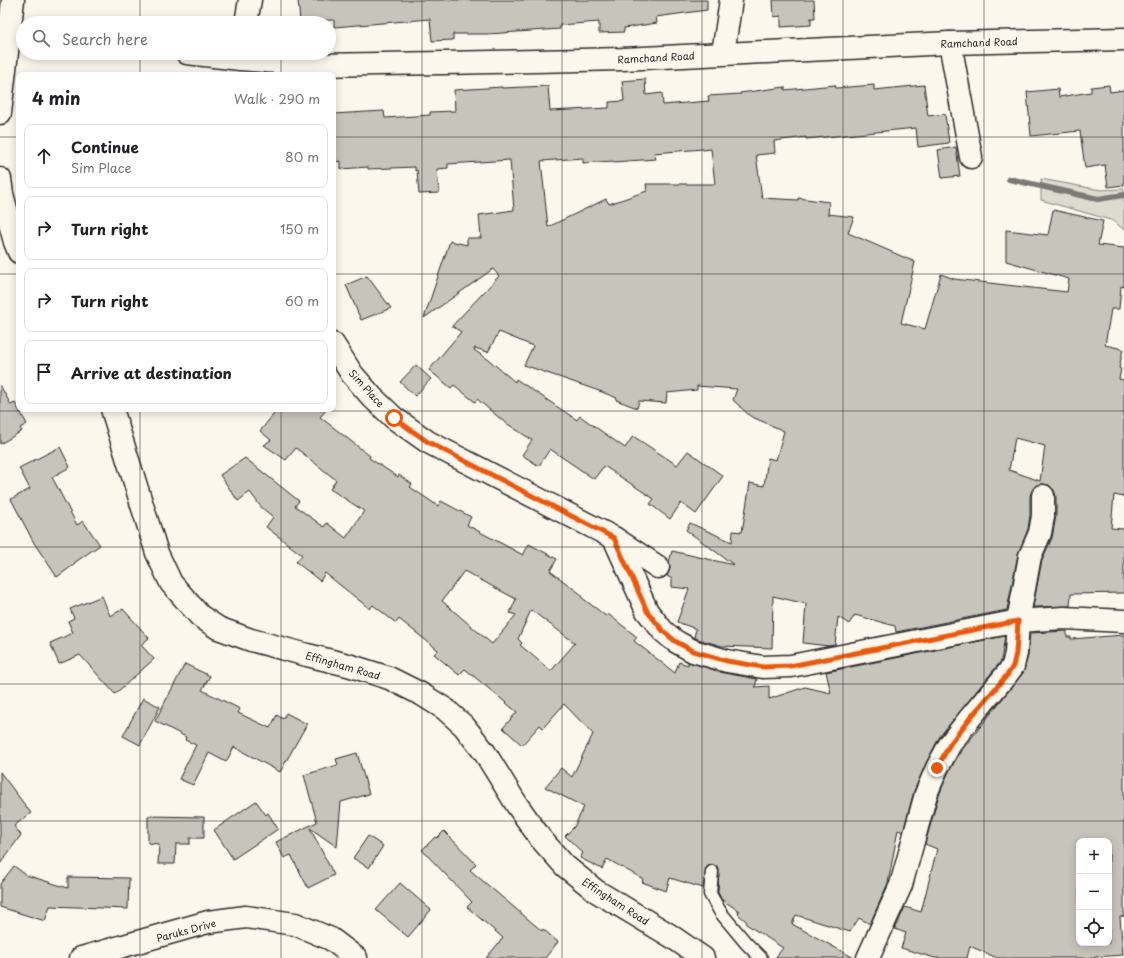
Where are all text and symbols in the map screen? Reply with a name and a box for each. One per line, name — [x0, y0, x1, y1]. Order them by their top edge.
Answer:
search box — [16, 16, 336, 60]
icon: search — [30, 27, 52, 49]
text: Search here — [62, 27, 148, 50]
street label: Ramchand Road — [940, 33, 1018, 51]
street label: Ramchand Road — [617, 47, 695, 67]
text: 4 min — [32, 85, 80, 111]
text: Walk · 290 m — [234, 89, 320, 108]
text: Continue — [71, 135, 139, 158]
icon: ahead — [33, 145, 55, 167]
text: 80 m — [285, 147, 319, 166]
text: Sim Place — [71, 158, 131, 177]
icon: right — [33, 217, 55, 239]
text: Turn right — [71, 217, 148, 240]
text: 150 m — [280, 219, 319, 238]
icon: right — [33, 289, 55, 311]
text: Turn right — [71, 289, 148, 312]
text: 60 m — [285, 291, 319, 310]
icon: arrive — [33, 361, 55, 383]
text: Arrive at destination — [71, 361, 232, 384]
street label: Sim Place — [346, 366, 388, 410]
route start — [385, 409, 403, 427]
street label: Effingham Road — [304, 647, 382, 683]
route end — [928, 759, 946, 777]
map controls — [1076, 838, 1112, 946]
button: + — [1076, 838, 1112, 874]
street label: Effingham Road — [580, 874, 653, 928]
button: − — [1076, 874, 1112, 910]
button: locate — [1076, 910, 1112, 946]
street label: Paruks Drive — [155, 915, 217, 945]

